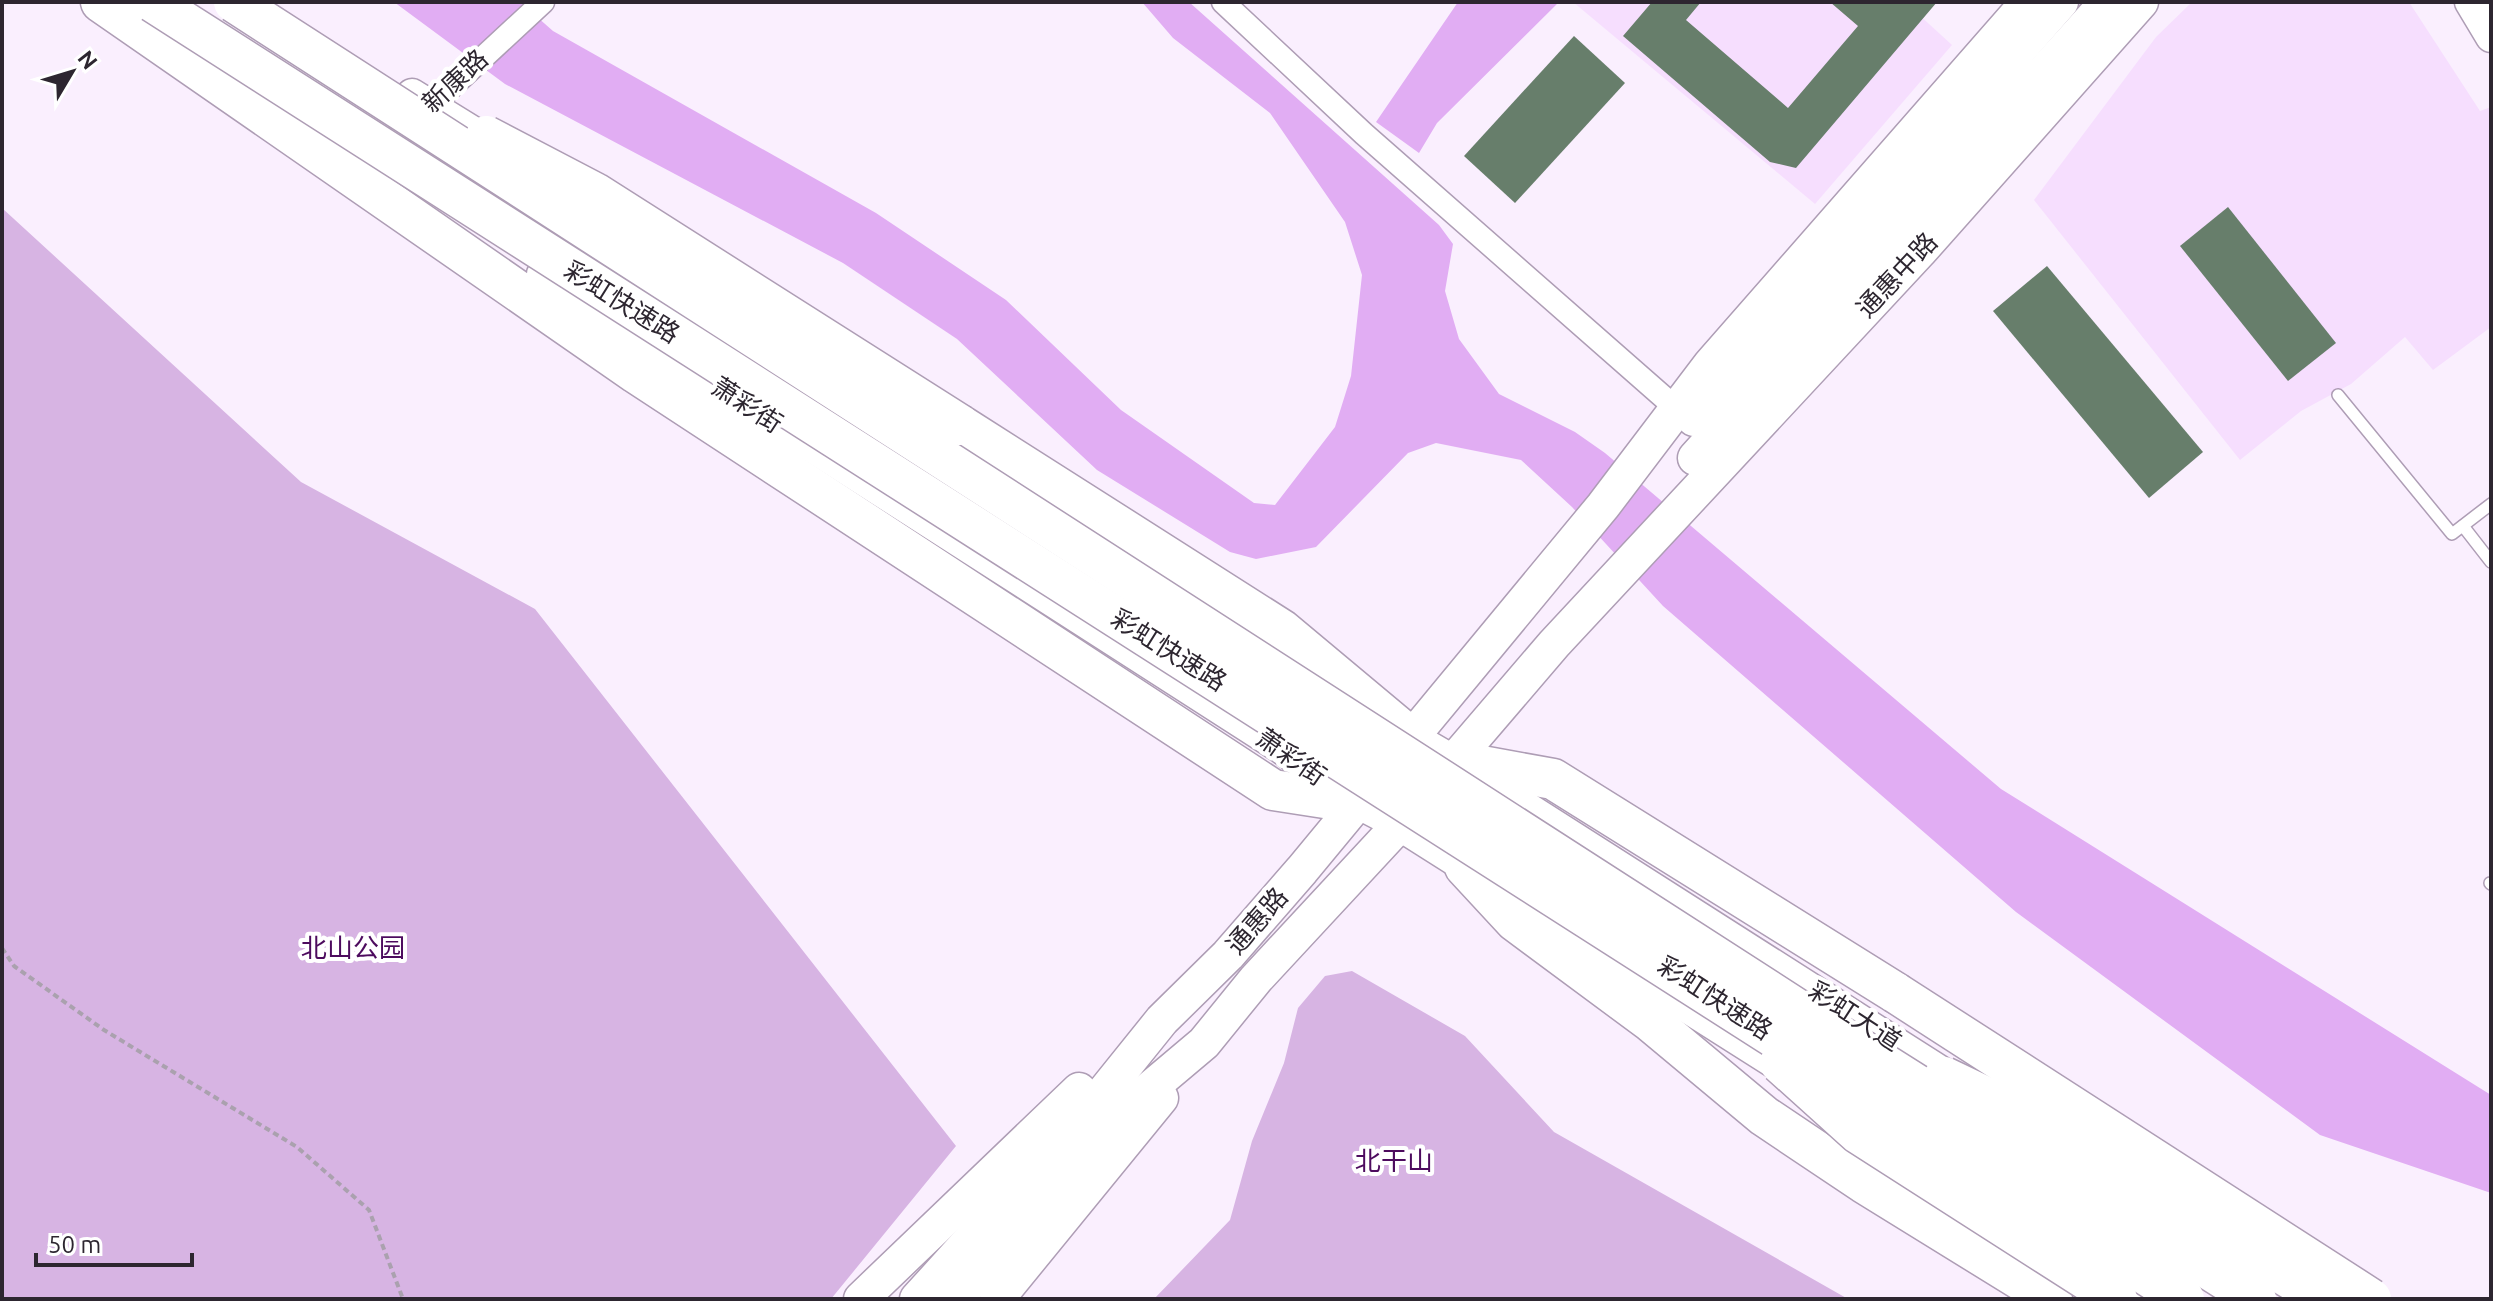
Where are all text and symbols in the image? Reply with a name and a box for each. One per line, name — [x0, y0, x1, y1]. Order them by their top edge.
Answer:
north arrow — [32, 32, 112, 112]
street label: 新康路 — [416, 43, 493, 118]
text: N — [73, 45, 103, 74]
street label: 通惠中路 — [1851, 227, 1943, 323]
street label: 彩虹快速路 — [559, 255, 685, 348]
street label: 萧彩街 — [707, 371, 788, 438]
street label: 彩虹快速路 — [1106, 603, 1232, 696]
street label: 萧彩街 — [1251, 722, 1332, 791]
street label: 通惠路 — [1220, 882, 1293, 960]
park label: 北山公园 — [301, 933, 405, 962]
street label: 彩虹快速路 — [1653, 950, 1778, 1045]
street label: 彩虹大道 — [1804, 975, 1907, 1056]
park label: 北干山 — [1355, 1146, 1433, 1175]
scale bar — [36, 1217, 192, 1267]
text: 50 m — [48, 1231, 101, 1258]

